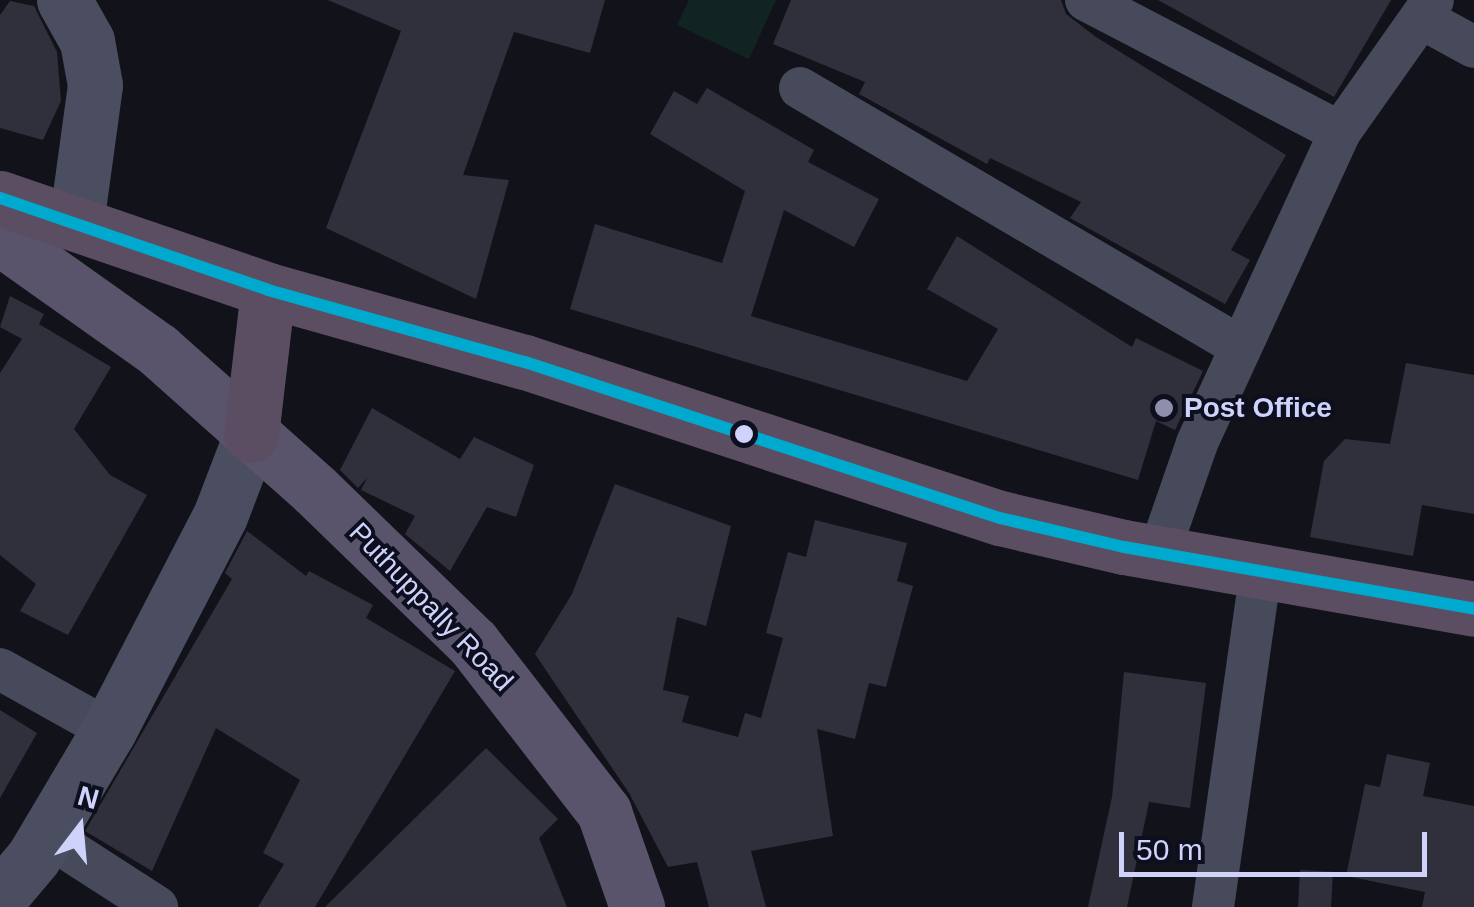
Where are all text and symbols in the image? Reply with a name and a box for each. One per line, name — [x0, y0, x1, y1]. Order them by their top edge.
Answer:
place label: Post Office — [1184, 391, 1332, 425]
marker: Post Office — [1153, 397, 1175, 419]
unlabelled marker — [734, 424, 754, 444]
street label: Puthuppally Road — [342, 516, 520, 698]
north arrow — [30, 777, 130, 877]
text: N — [74, 780, 102, 815]
scale bar — [1124, 812, 1432, 874]
text: 50 m — [1136, 833, 1203, 866]

